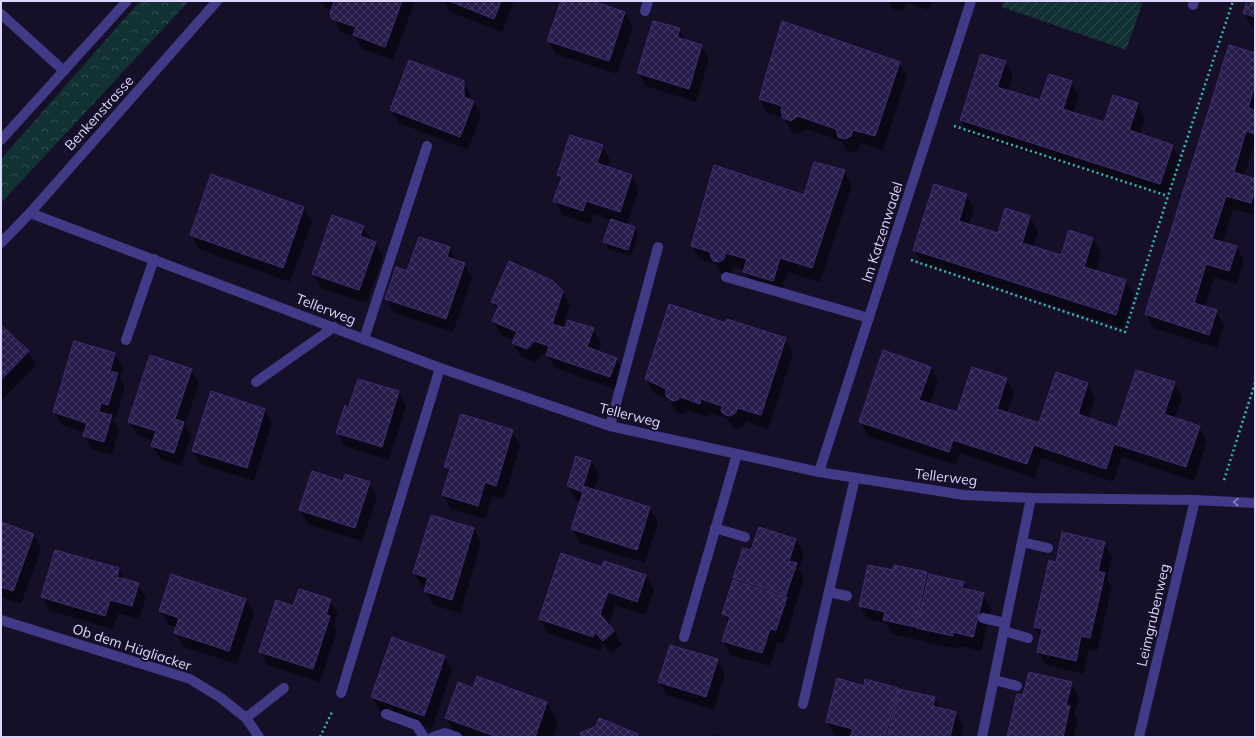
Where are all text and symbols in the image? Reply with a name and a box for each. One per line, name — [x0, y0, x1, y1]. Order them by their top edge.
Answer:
street label: Benkenstrasse — [61, 72, 137, 154]
street label: Im Katzenwadel — [857, 180, 907, 284]
street label: Tellerweg — [293, 289, 359, 329]
street label: Tellerweg — [597, 399, 663, 431]
street label: Tellerweg — [914, 464, 978, 490]
one-way arrow — [1233, 498, 1239, 507]
street label: Leimgrubenweg — [1132, 562, 1174, 668]
street label: Ob dem Hügliacker — [70, 619, 195, 675]

